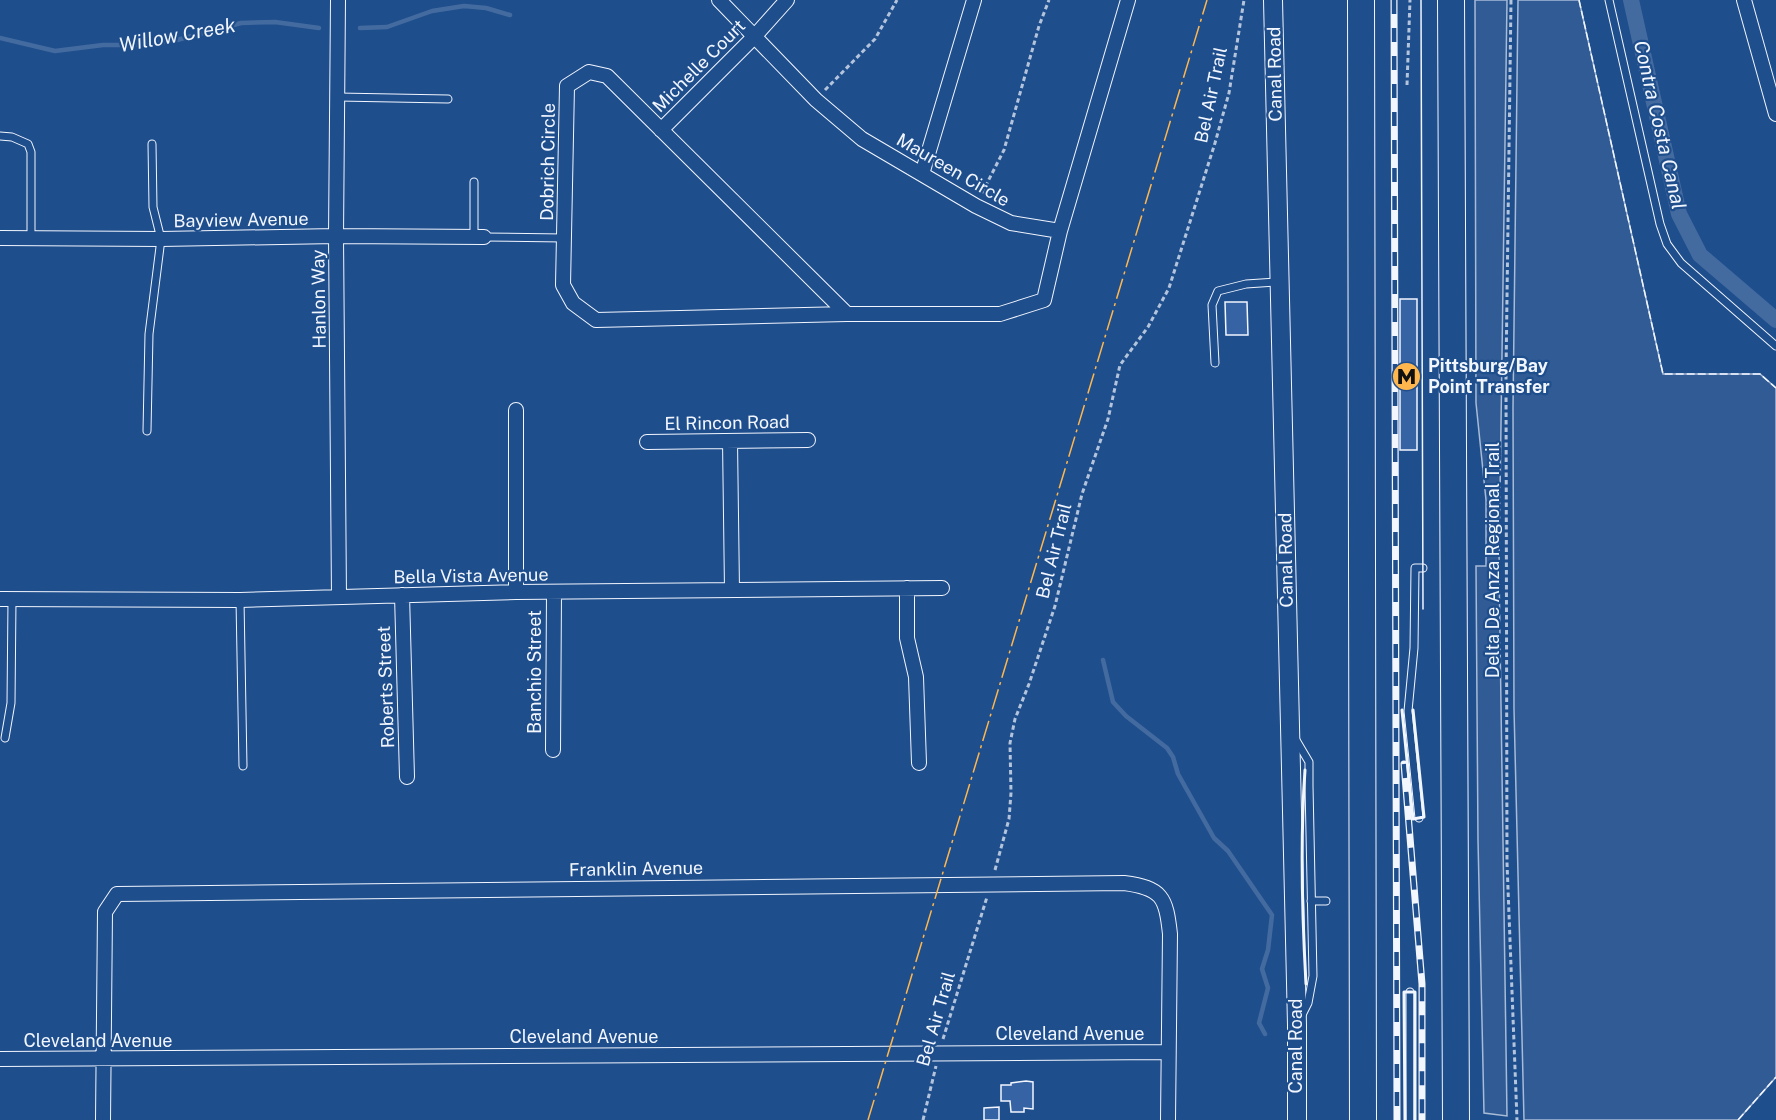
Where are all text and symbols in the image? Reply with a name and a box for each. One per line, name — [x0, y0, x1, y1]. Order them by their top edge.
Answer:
water label: Willow Creek — [117, 13, 237, 57]
street label: Michelle Court — [648, 15, 749, 116]
street label: Canal Road — [1263, 26, 1286, 122]
water label: Contra Costa Canal — [1629, 38, 1691, 212]
street label: Bel Air Trail — [1190, 45, 1231, 145]
street label: Dobrich Circle — [536, 103, 559, 221]
street label: Maureen Circle — [893, 129, 1014, 210]
street label: Bayview Avenue — [173, 208, 309, 231]
street label: Hanlon Way — [307, 249, 330, 349]
place label: Pittsburg/Bay Point Transfer — [1428, 355, 1550, 397]
metro station icon: Pittsburg/Bay Point Transfer — [1391, 360, 1423, 392]
street label: El Rincon Road — [664, 411, 790, 434]
street label: Delta De Anza Regional Trail — [1482, 442, 1503, 678]
street label: Bel Air Trail — [1032, 501, 1076, 601]
street label: Canal Road — [1274, 512, 1297, 608]
street label: Bella Vista Avenue — [393, 564, 549, 587]
street label: Banchio Street — [524, 610, 545, 734]
street label: Roberts Street — [373, 625, 398, 749]
street label: Franklin Avenue — [569, 857, 703, 880]
street label: Bel Air Trail — [912, 969, 959, 1069]
street label: Canal Road — [1285, 999, 1306, 1094]
street label: Cleveland Avenue — [995, 1023, 1145, 1044]
street label: Cleveland Avenue — [509, 1026, 659, 1047]
street label: Cleveland Avenue — [23, 1030, 173, 1051]

